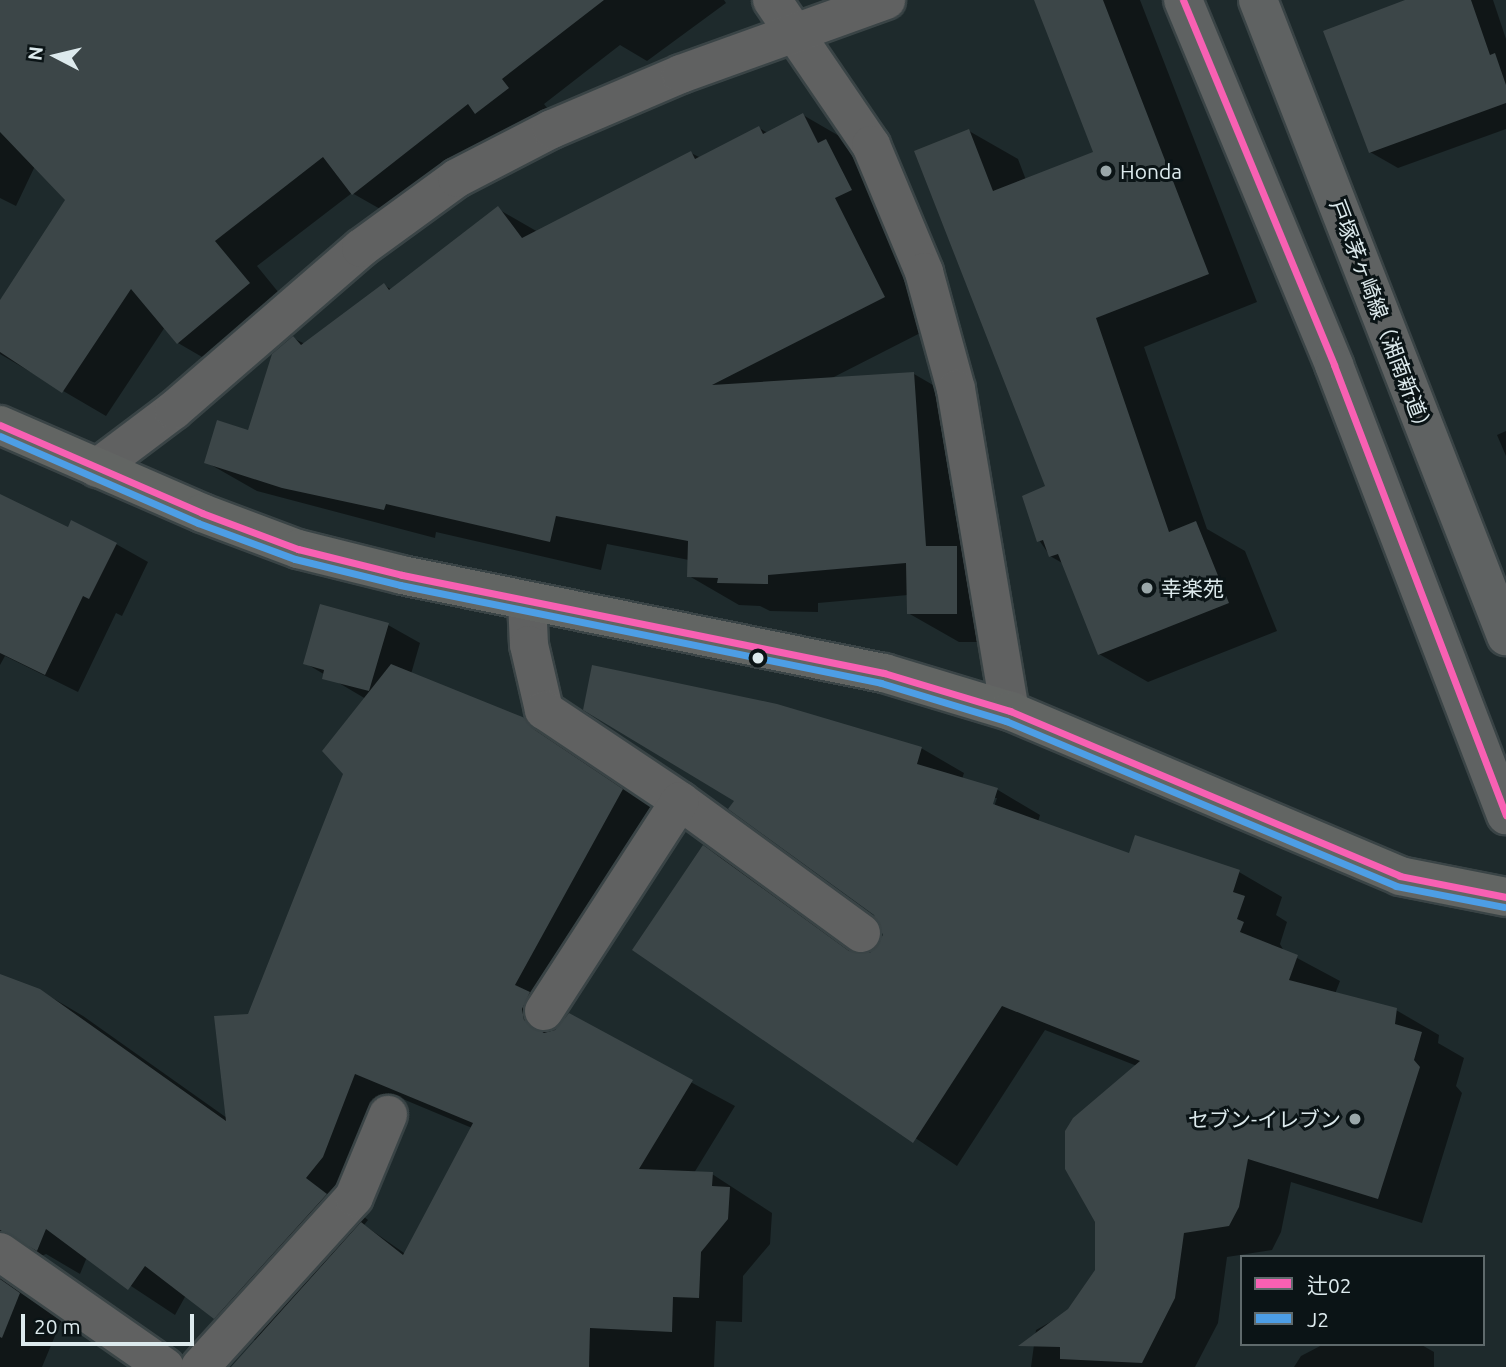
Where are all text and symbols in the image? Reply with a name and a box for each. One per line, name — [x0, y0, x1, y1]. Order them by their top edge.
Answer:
north arrow — [21, 21, 91, 91]
text: N — [23, 45, 47, 62]
place label: Honda — [1120, 158, 1182, 184]
marker: Honda — [1098, 163, 1114, 179]
street label: 戸塚茅ヶ崎線（湘南新道） — [1325, 196, 1439, 440]
place label: 幸楽苑 — [1161, 575, 1224, 601]
marker: 幸楽苑 — [1139, 580, 1155, 596]
unlabelled marker — [751, 651, 765, 665]
place label: セブン-イレブン — [1188, 1106, 1341, 1132]
marker: セブン-イレブン — [1347, 1111, 1363, 1127]
legend — [1240, 1255, 1485, 1346]
text: 辻02 — [1307, 1273, 1352, 1297]
scale bar — [24, 1300, 198, 1344]
text: J2 — [1307, 1307, 1329, 1331]
text: 20 m — [34, 1314, 81, 1338]

